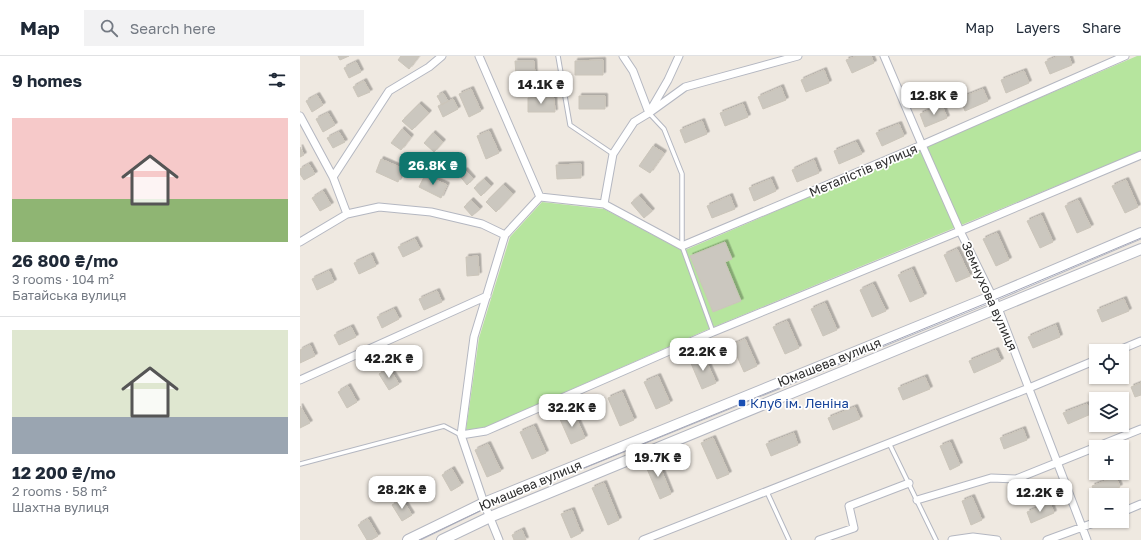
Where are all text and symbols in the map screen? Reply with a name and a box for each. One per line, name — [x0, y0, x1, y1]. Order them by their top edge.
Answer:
search box — [84, 10, 364, 46]
text: Map — [20, 16, 60, 39]
icon: search — [98, 17, 120, 39]
text: Search here — [130, 19, 216, 37]
text: Map — [965, 19, 994, 36]
text: Layers — [1016, 19, 1060, 36]
text: Share — [1082, 19, 1121, 36]
icon: filters — [266, 69, 288, 91]
text: 9 homes — [12, 70, 82, 91]
pin: 14.1K ₴ — [504, 71, 578, 105]
text: 14.1K ₴ — [518, 76, 564, 92]
pin: 12.8K ₴ — [897, 82, 971, 116]
text: 12.8K ₴ — [910, 87, 958, 103]
street label: Металістів вулиця — [807, 140, 919, 200]
icon: home — [114, 144, 186, 216]
pin: 26.8K ₴ — [396, 152, 470, 186]
text: 26.8K ₴ — [408, 157, 458, 173]
street label: Земнухова вулиця — [959, 239, 1021, 353]
text: 26 800 ₴/mo — [12, 250, 118, 271]
text: 3 rooms · 104 m² — [12, 271, 114, 287]
text: Батайська вулиця — [12, 287, 126, 303]
street label: Юмашева вулиця — [775, 334, 883, 390]
pin: 22.2K ₴ — [666, 338, 740, 372]
text: 22.2K ₴ — [679, 343, 727, 359]
map controls — [1089, 344, 1129, 528]
button: locate — [1089, 344, 1129, 384]
pin: 42.2K ₴ — [352, 345, 426, 379]
text: 42.2K ₴ — [365, 350, 413, 366]
icon: home — [114, 356, 186, 428]
button: layers — [1089, 392, 1129, 432]
pin: 32.2K ₴ — [535, 394, 609, 428]
place label: Клуб ім. Леніна — [750, 395, 849, 411]
marker: Клуб ім. Леніна — [737, 398, 747, 408]
text: 32.2K ₴ — [548, 399, 596, 415]
button: + — [1089, 440, 1129, 480]
pin: 19.7K ₴ — [621, 444, 695, 478]
text: 19.7K ₴ — [635, 449, 681, 465]
street label: Юмашева вулиця — [476, 456, 584, 514]
text: 12 200 ₴/mo — [12, 462, 116, 483]
pin: 28.2K ₴ — [365, 476, 439, 510]
pin: 12.2K ₴ — [1003, 479, 1077, 513]
text: 28.2K ₴ — [378, 481, 426, 497]
text: 2 rooms · 58 m² — [12, 483, 107, 499]
text: 12.2K ₴ — [1016, 484, 1064, 500]
button: − — [1089, 488, 1129, 528]
text: Шахтна вулиця — [12, 499, 109, 515]

